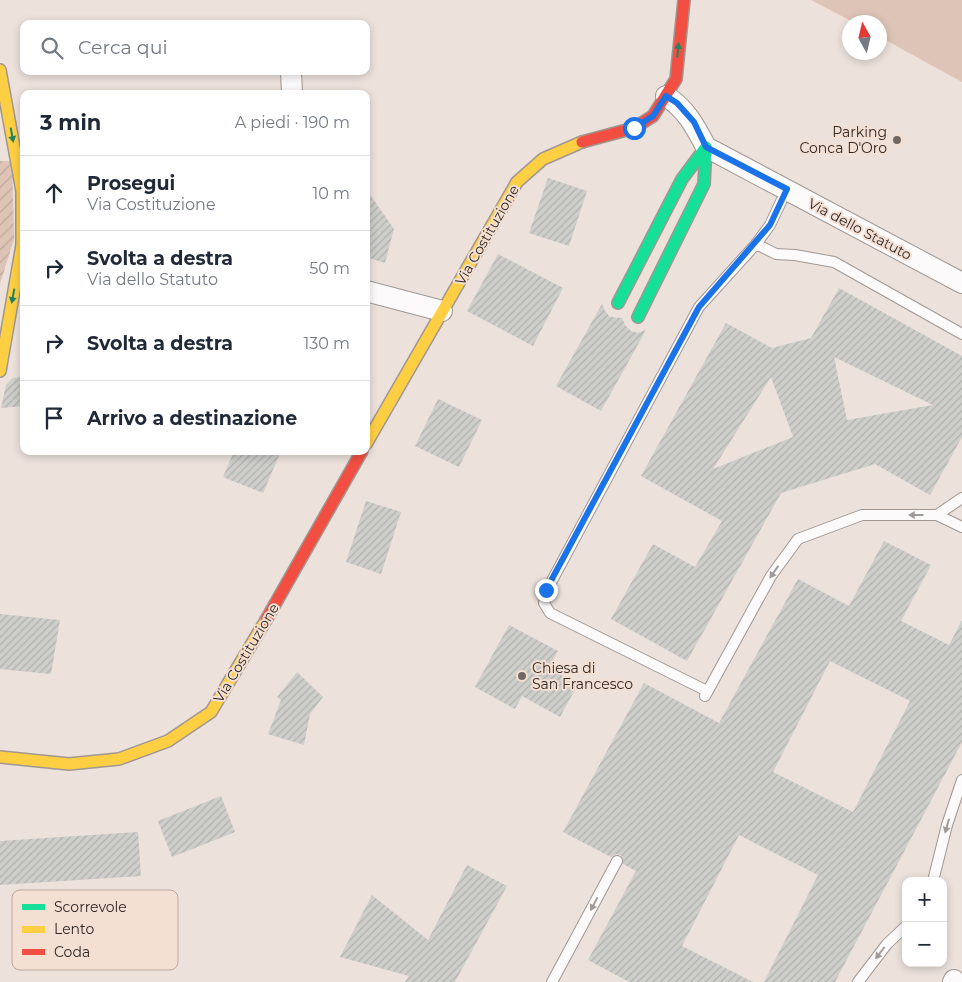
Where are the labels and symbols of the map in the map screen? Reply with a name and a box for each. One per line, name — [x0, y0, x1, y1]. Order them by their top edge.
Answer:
north arrow — [842, 15, 887, 60]
one-way arrow — [675, 42, 683, 58]
route start — [623, 117, 646, 140]
place label: Parking Conca D'Oro — [799, 123, 887, 157]
one-way arrow — [8, 127, 16, 143]
marker: Parking Conca D'Oro — [891, 134, 903, 146]
street label: Via Costituzione — [451, 182, 523, 288]
street label: Via dello Statuto — [805, 194, 915, 264]
one-way arrow — [8, 288, 16, 304]
one-way arrow — [907, 511, 923, 519]
one-way arrow — [769, 565, 779, 578]
route end — [535, 579, 558, 602]
street label: Via Costituzione — [209, 600, 283, 706]
place label: Chiesa di San Francesco — [532, 659, 633, 693]
marker: Chiesa di San Francesco — [516, 670, 528, 682]
one-way arrow — [942, 819, 950, 834]
legend — [12, 890, 178, 970]
one-way arrow — [590, 897, 598, 911]
text: Scorrevole — [54, 898, 127, 916]
text: Lento — [54, 920, 94, 938]
text: Coda — [54, 943, 90, 961]
one-way arrow — [875, 946, 885, 959]

